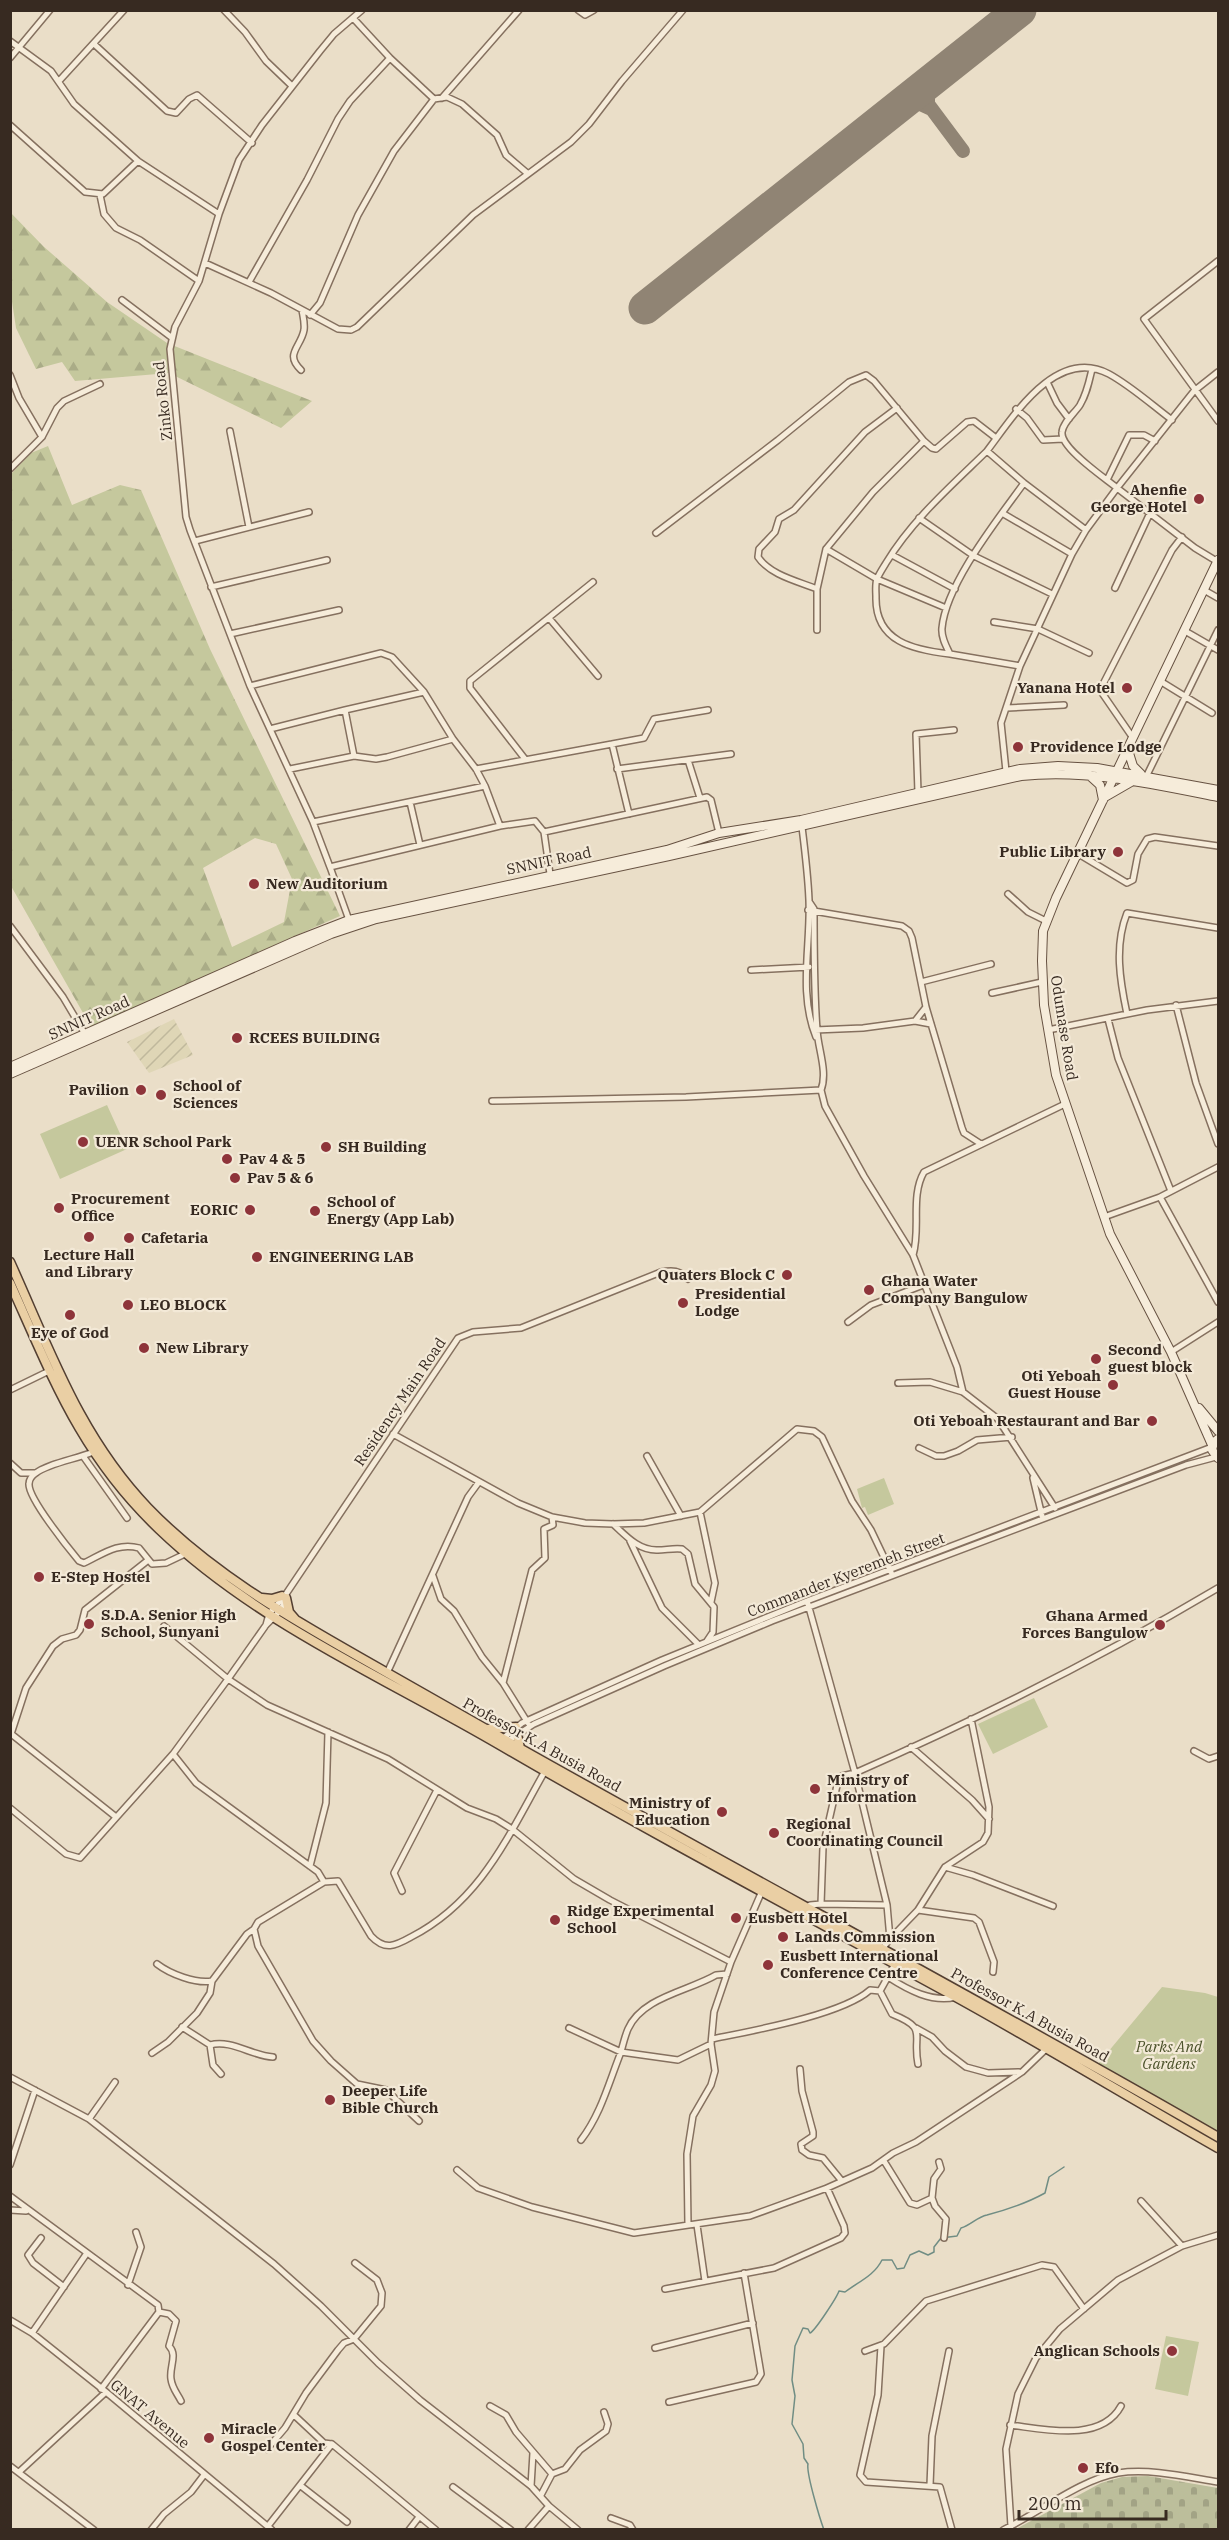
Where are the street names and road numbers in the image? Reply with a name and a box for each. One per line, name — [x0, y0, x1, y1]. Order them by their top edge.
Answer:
street label: Zinko Road — [149, 360, 176, 442]
street label: SNNIT Road — [505, 842, 593, 879]
street label: Odumase Road — [1047, 974, 1082, 1082]
street label: SNNIT Road — [45, 991, 132, 1044]
street label: Residency Main Road — [350, 1334, 450, 1470]
street label: Commander Kyeremeh Street — [744, 1528, 947, 1621]
street label: Professor K.A Busia Road — [460, 1693, 625, 1796]
street label: Professor K.A Busia Road — [948, 1963, 1113, 2066]
street label: GNAT Avenue — [107, 2375, 194, 2452]

